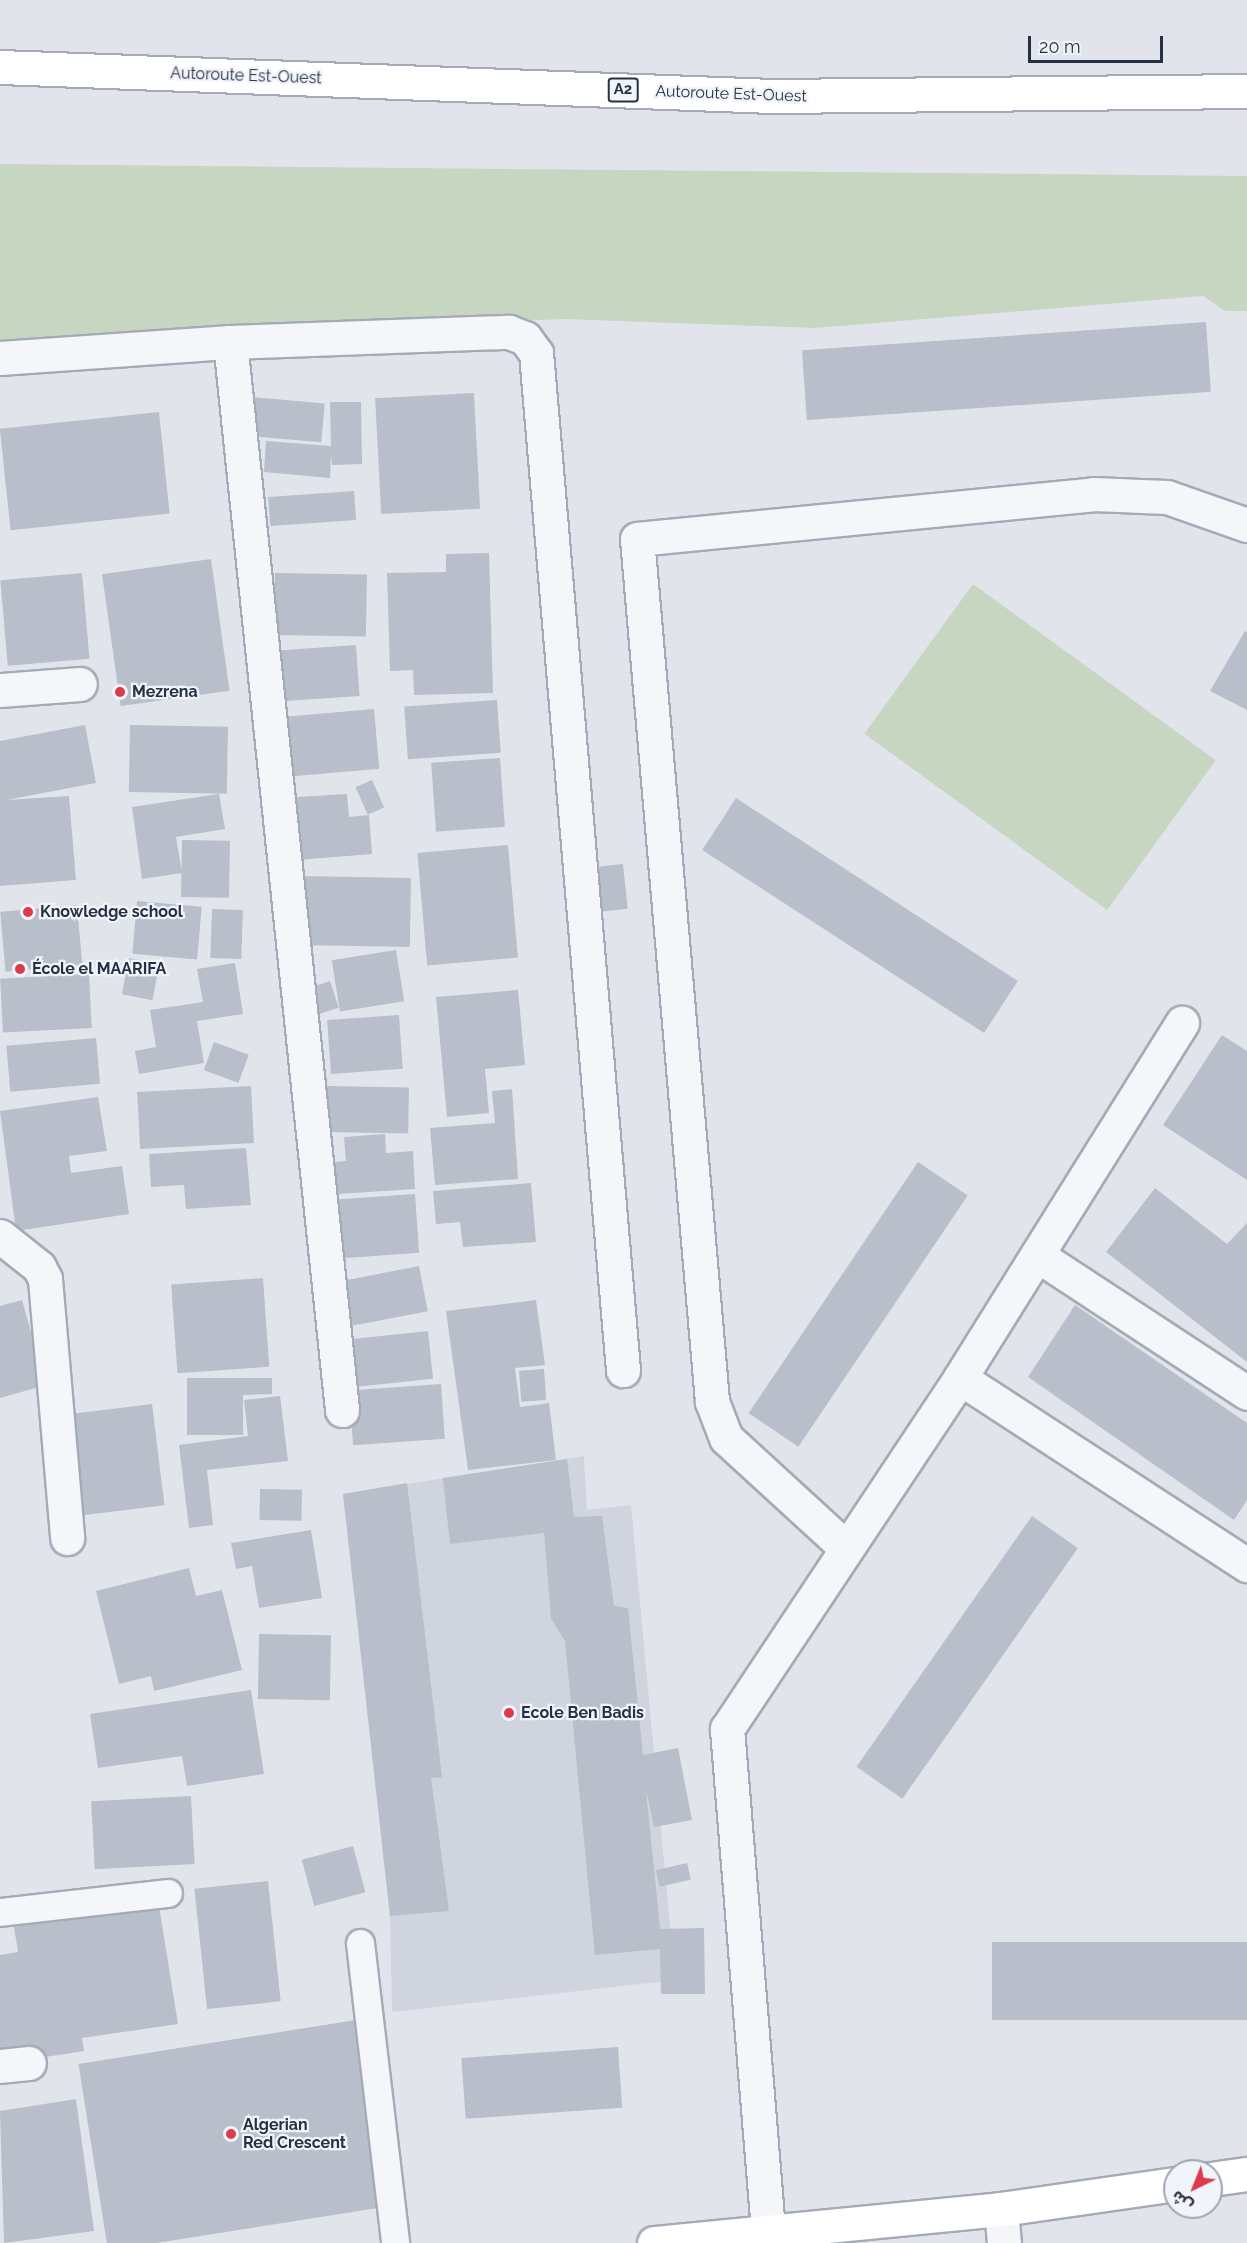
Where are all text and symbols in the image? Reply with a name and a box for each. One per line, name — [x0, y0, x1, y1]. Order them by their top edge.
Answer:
scale bar — [1031, 24, 1166, 62]
text: 20 m — [1039, 36, 1081, 57]
street label: Autoroute Est-Ouest — [170, 64, 322, 88]
road number: A2 — [606, 78, 640, 102]
street label: Autoroute Est-Ouest — [655, 82, 807, 106]
place label: Mezrena — [132, 682, 198, 702]
marker: Mezrena — [113, 685, 127, 699]
place label: Knowledge school — [40, 902, 183, 922]
marker: Knowledge school — [21, 905, 35, 919]
place label: École el MAARIFA — [32, 959, 167, 979]
marker: École el MAARIFA — [13, 962, 27, 976]
place label: Ecole Ben Badis — [521, 1703, 644, 1723]
marker: Ecole Ben Badis — [502, 1706, 516, 1720]
place label: Algerian Red Crescent — [243, 2115, 346, 2153]
marker: Algerian Red Crescent — [224, 2127, 238, 2141]
north arrow — [1163, 2159, 1223, 2219]
text: ش — [1167, 2187, 1196, 2215]

